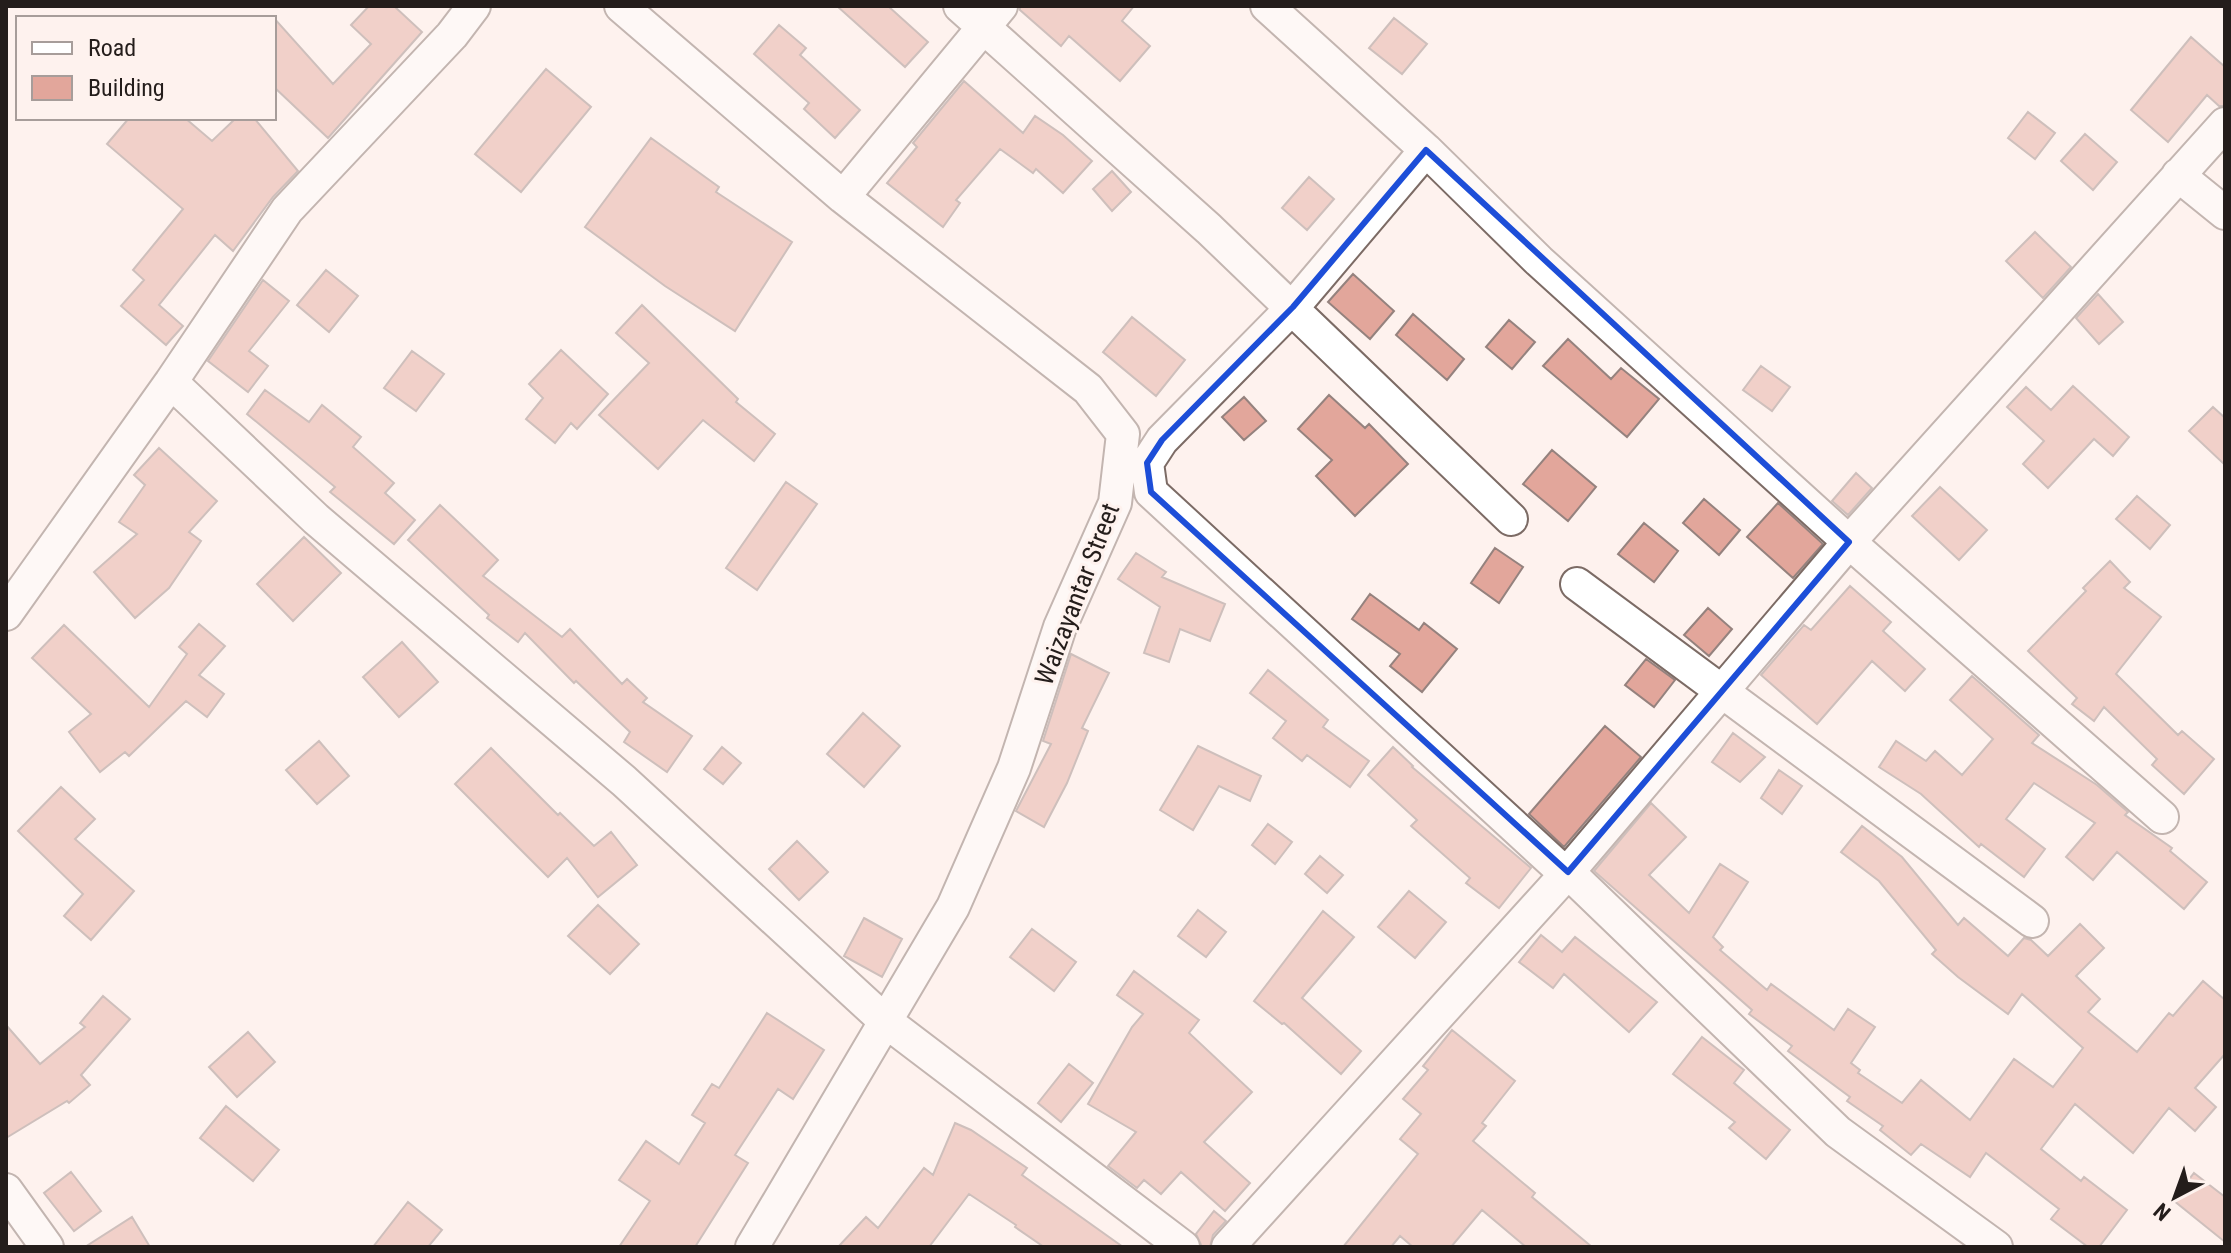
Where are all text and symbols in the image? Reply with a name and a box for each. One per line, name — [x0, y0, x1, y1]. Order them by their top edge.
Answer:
legend — [16, 16, 276, 120]
text: Road — [88, 34, 136, 62]
text: Building — [88, 74, 165, 102]
street label: Waizayantar Street — [1029, 499, 1125, 689]
north arrow — [2135, 1157, 2215, 1237]
text: N — [2149, 1198, 2175, 1226]

